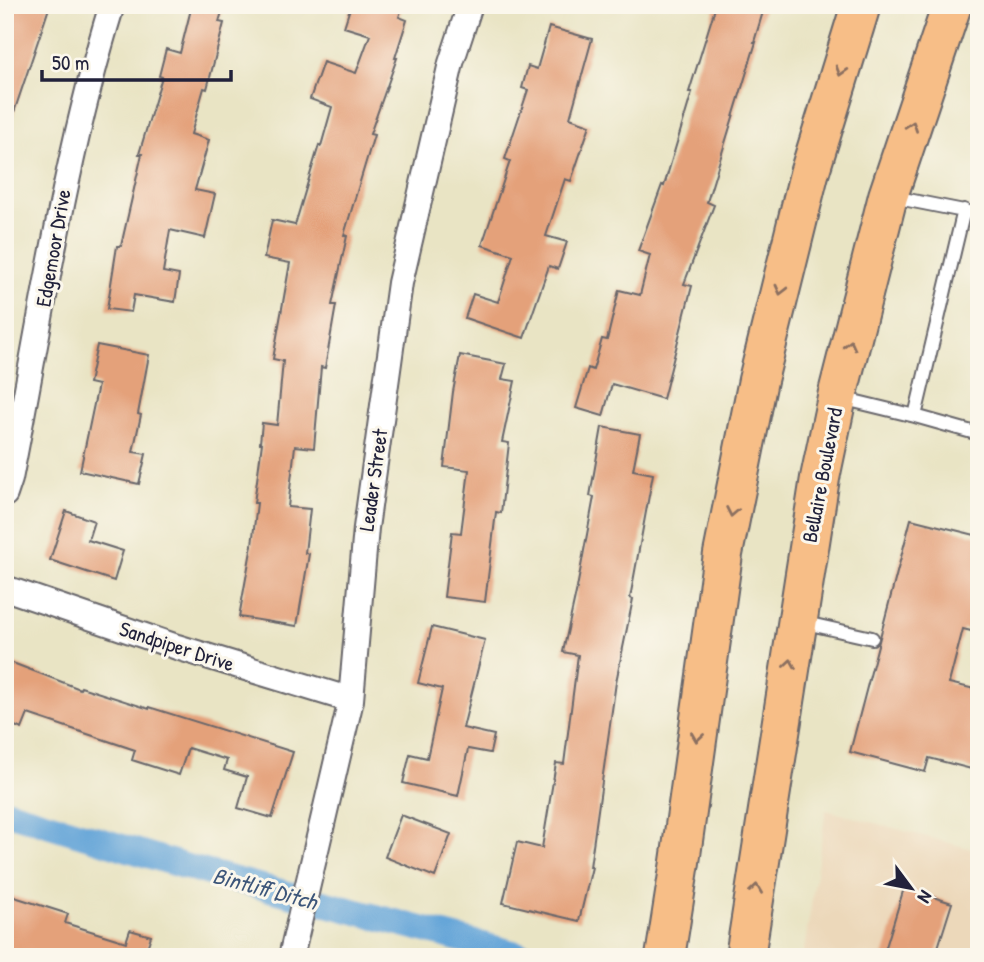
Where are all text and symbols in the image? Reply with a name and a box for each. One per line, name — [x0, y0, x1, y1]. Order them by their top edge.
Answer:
scale bar — [42, 38, 231, 82]
text: 50 m — [52, 48, 89, 77]
one-way arrow — [834, 64, 849, 76]
one-way arrow — [903, 120, 918, 132]
street label: Edgemoor Drive — [28, 187, 78, 309]
one-way arrow — [775, 284, 789, 296]
one-way arrow — [842, 339, 856, 351]
street label: Bellaire Boulevard — [795, 405, 849, 545]
street label: Leader Street — [351, 426, 395, 533]
one-way arrow — [725, 506, 740, 518]
street label: Sandpiper Drive — [116, 614, 238, 678]
one-way arrow — [782, 659, 797, 670]
one-way arrow — [690, 731, 705, 743]
north arrow — [876, 853, 946, 923]
water label: Bintliff Ditch — [210, 859, 322, 917]
one-way arrow — [748, 884, 763, 895]
text: N — [912, 886, 939, 908]

